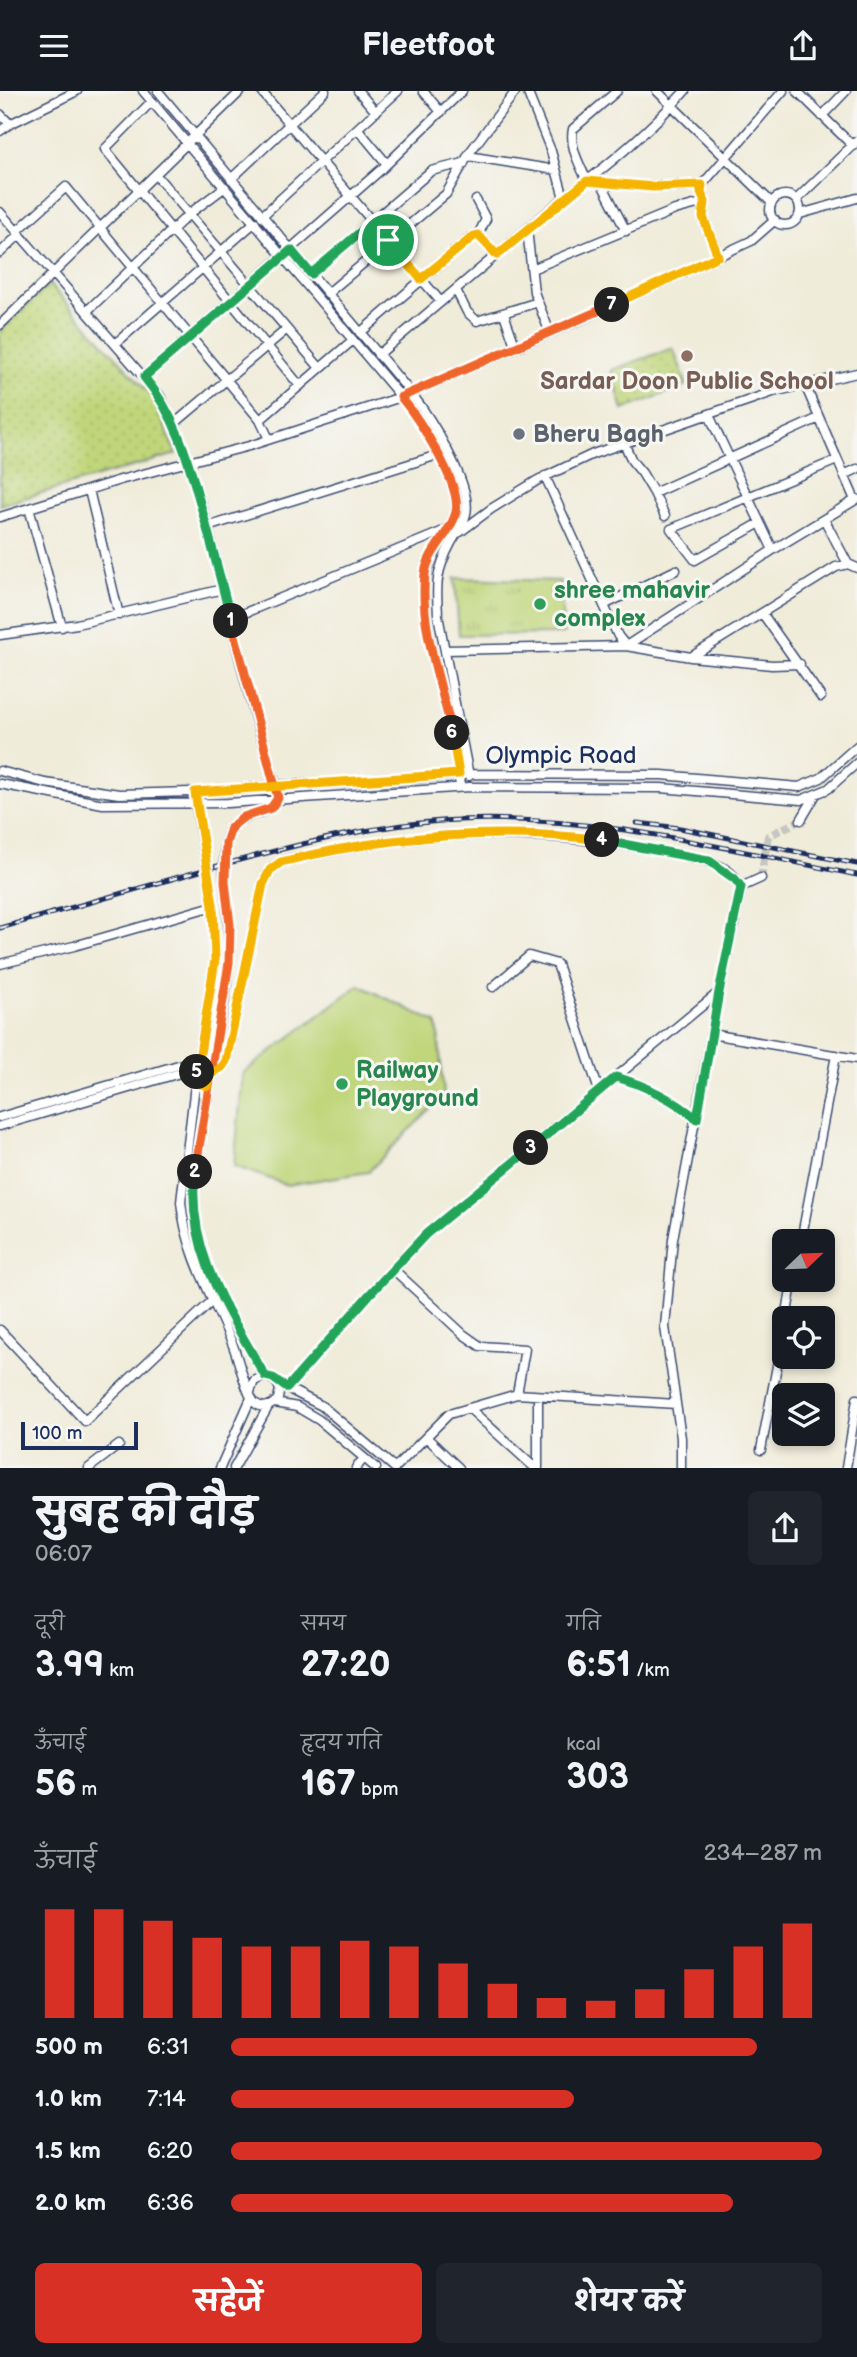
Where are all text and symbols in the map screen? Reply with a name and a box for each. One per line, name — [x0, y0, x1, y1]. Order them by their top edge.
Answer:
text: Fleetfoot — [362, 26, 495, 65]
icon: menu — [35, 27, 73, 65]
icon: share — [784, 27, 822, 65]
pin — [358, 210, 418, 270]
icon: arrive — [369, 221, 407, 259]
pin: 7 — [594, 287, 630, 323]
text: 7 — [606, 293, 617, 316]
marker: Sardar Doon Public School — [679, 348, 695, 364]
place label: Sardar Doon Public School — [540, 367, 834, 396]
place label: Bheru Bagh — [533, 420, 664, 449]
marker: Bheru Bagh — [511, 426, 527, 442]
place label: shree mahavir complex — [554, 576, 710, 633]
marker: shree mahavir complex — [532, 596, 548, 612]
pin: 1 — [214, 603, 248, 639]
text: 1 — [227, 609, 235, 632]
pin: 6 — [434, 715, 470, 751]
text: 6 — [446, 721, 457, 744]
street label: Olympic Road — [485, 741, 637, 770]
pin: 4 — [584, 823, 620, 857]
text: 4 — [596, 828, 607, 851]
pin: 5 — [180, 1055, 214, 1089]
place label: Railway Playground — [356, 1056, 479, 1113]
text: 5 — [191, 1060, 202, 1083]
marker: Railway Playground — [334, 1076, 350, 1092]
pin: 3 — [514, 1131, 548, 1165]
text: 3 — [525, 1136, 536, 1159]
pin: 2 — [178, 1155, 212, 1189]
text: 2 — [189, 1160, 200, 1183]
north arrow — [772, 1229, 835, 1291]
map controls — [772, 1229, 835, 1446]
button: locate — [772, 1306, 835, 1369]
button: layers — [772, 1383, 835, 1446]
scale bar — [21, 1419, 138, 1451]
text: 100 m — [32, 1422, 83, 1445]
text: सुबह की दौड़ — [35, 1491, 257, 1536]
button: share — [748, 1491, 822, 1565]
text: 06:07 — [35, 1540, 92, 1568]
text: दूरी — [35, 1613, 65, 1636]
text: समय — [301, 1613, 346, 1636]
text: गति — [566, 1613, 601, 1636]
text: 3.99 — [35, 1644, 104, 1687]
text: 27:20 — [301, 1644, 391, 1687]
text: 6:51 — [566, 1644, 631, 1687]
text: km — [104, 1659, 134, 1682]
text: /km — [631, 1659, 670, 1682]
text: ऊँचाई — [35, 1732, 86, 1755]
text: हृदय गति — [301, 1732, 382, 1755]
text: kcal — [566, 1733, 600, 1756]
text: 303 — [566, 1756, 629, 1799]
text: 56 — [35, 1763, 76, 1806]
text: 167 — [301, 1763, 356, 1806]
text: m — [76, 1778, 97, 1801]
text: bpm — [356, 1778, 398, 1801]
text: 234–287 m — [703, 1839, 822, 1867]
text: ऊँचाई — [35, 1847, 97, 1875]
text: 500 m — [35, 2033, 103, 2061]
text: 6:31 — [147, 2033, 189, 2061]
text: 1.0 km — [35, 2085, 102, 2113]
text: 7:14 — [147, 2085, 186, 2113]
text: 1.5 km — [35, 2137, 101, 2165]
text: 6:20 — [147, 2137, 193, 2165]
text: 2.0 km — [35, 2189, 106, 2217]
text: 6:36 — [147, 2189, 194, 2217]
button: सहेजें — [35, 2263, 422, 2343]
button: शेयर करें — [436, 2263, 822, 2343]

